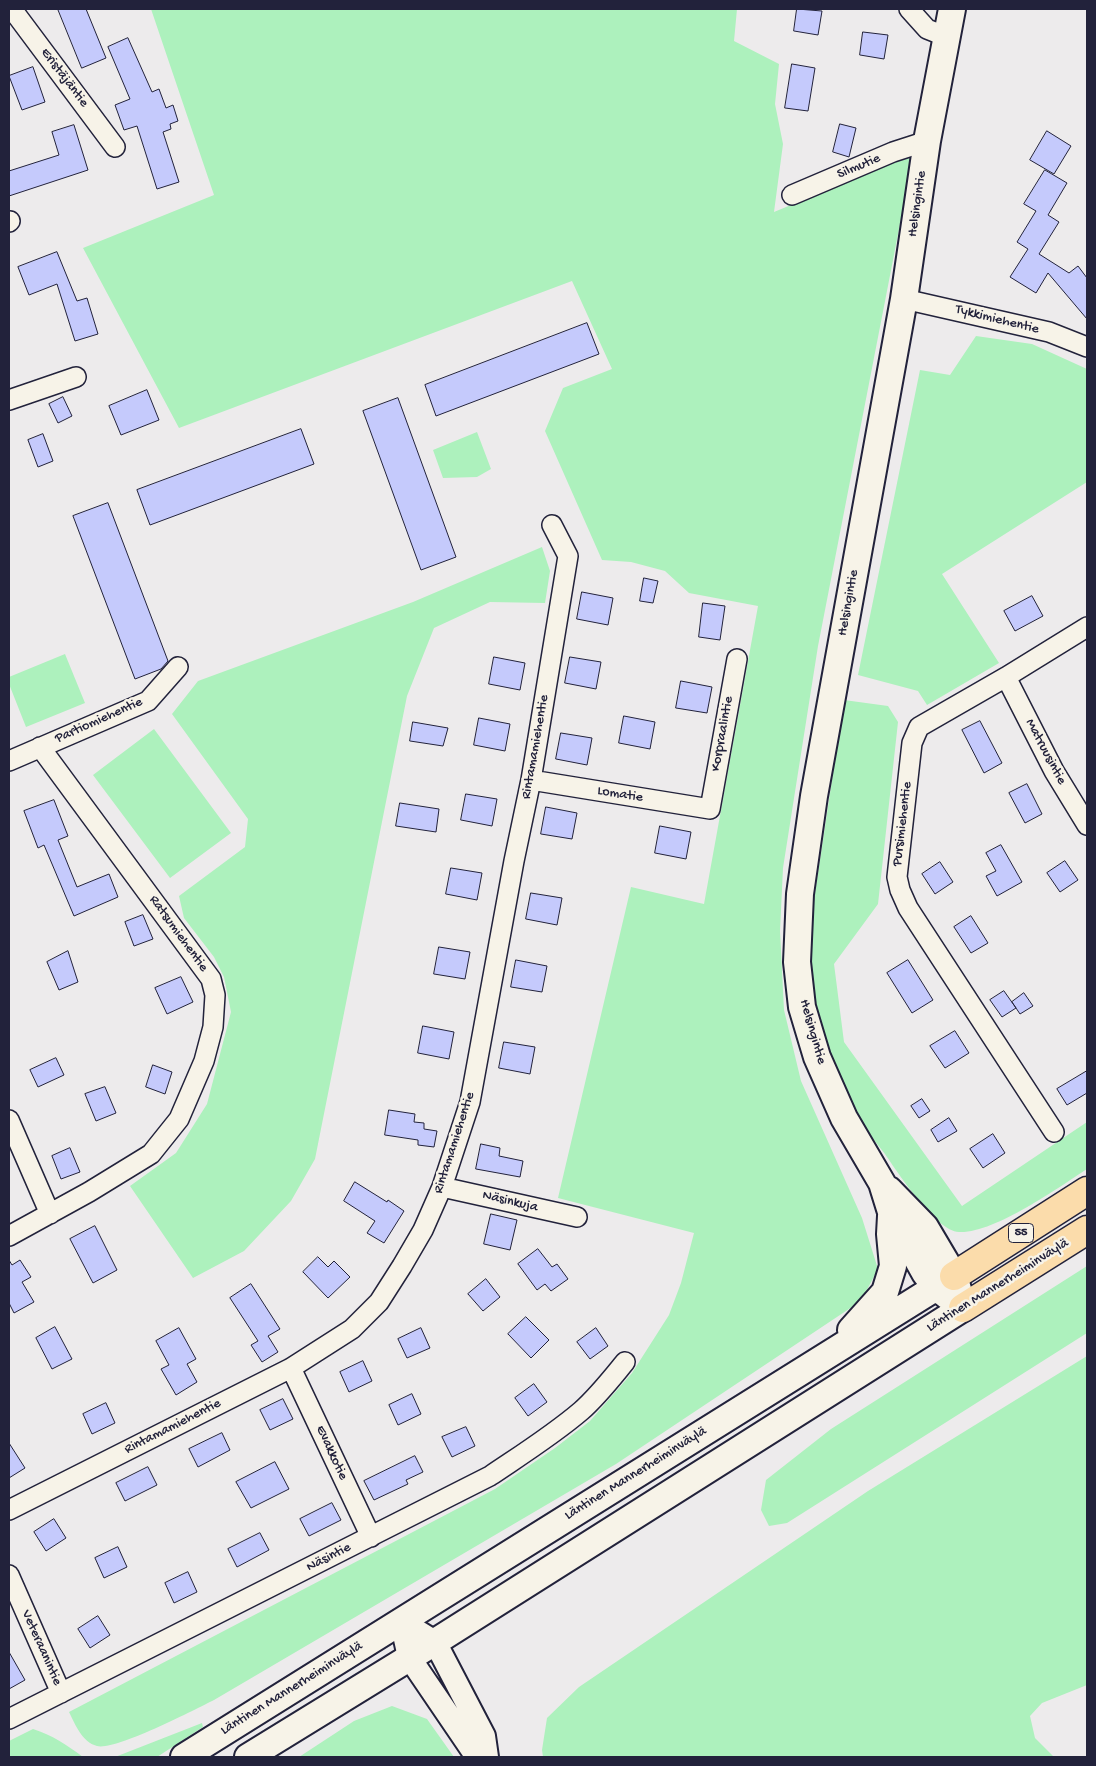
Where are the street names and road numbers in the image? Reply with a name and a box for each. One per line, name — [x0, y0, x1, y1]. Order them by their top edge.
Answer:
street label: Eristäjäntie — [36, 45, 92, 111]
street label: Silmutie — [835, 150, 883, 184]
street label: Helsingintie — [905, 170, 931, 238]
street label: Tykkimiehentie — [954, 302, 1040, 338]
street label: Helsingintie — [835, 569, 863, 637]
street label: Rintamamiehentie — [519, 693, 553, 801]
street label: Partiomiehentie — [53, 694, 145, 748]
street label: Korpraalintie — [708, 695, 738, 773]
street label: Matruusintie — [1021, 716, 1069, 788]
street label: Pursimiehentie — [889, 781, 917, 867]
street label: Lomatie — [596, 783, 644, 807]
street label: Ratsumiehentie — [145, 893, 211, 975]
street label: Helsingintie — [795, 998, 829, 1066]
street label: Rintamamiehentie — [431, 1090, 479, 1196]
street label: Näsinkuja — [481, 1187, 539, 1217]
road number: 55 — [1008, 1224, 1034, 1242]
street label: Läntinen Mannerheiminväylä — [924, 1235, 1072, 1337]
street label: Rintamamiehentie — [122, 1396, 224, 1458]
street label: Evakkotie — [311, 1423, 351, 1483]
street label: Läntinen Mannerheiminväylä — [562, 1423, 710, 1525]
street label: Näsintie — [304, 1540, 354, 1576]
street label: Veteraanintie — [17, 1608, 65, 1688]
street label: Läntinen Mannerheiminväylä — [218, 1638, 366, 1740]

